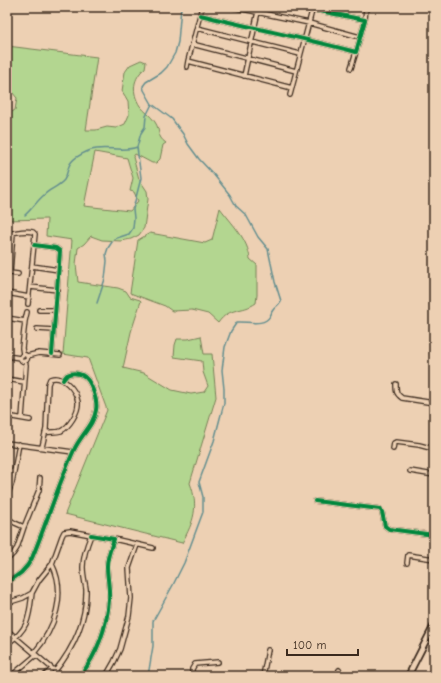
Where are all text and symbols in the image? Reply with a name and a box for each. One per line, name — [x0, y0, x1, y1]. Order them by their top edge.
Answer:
scale bar — [287, 631, 358, 657]
text: 100 m — [293, 638, 326, 652]

